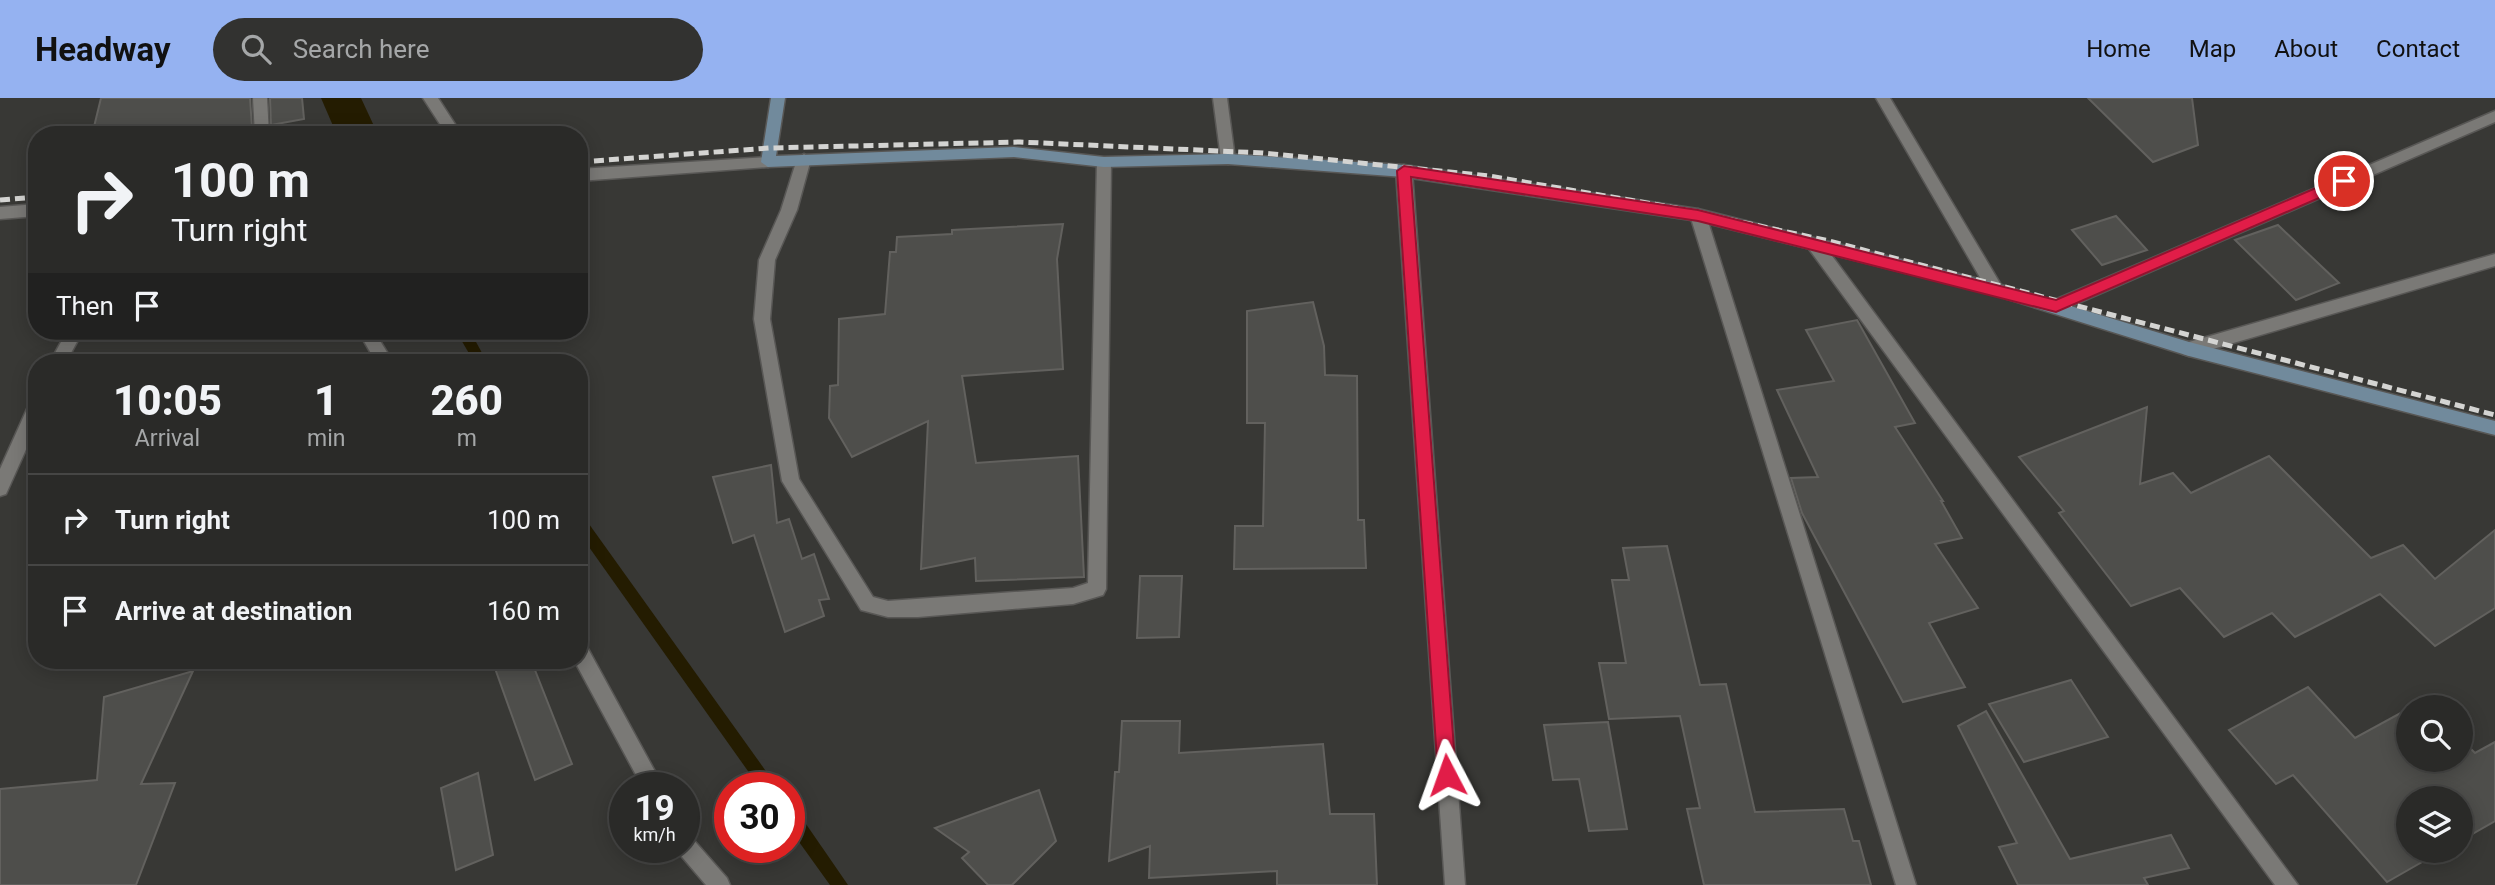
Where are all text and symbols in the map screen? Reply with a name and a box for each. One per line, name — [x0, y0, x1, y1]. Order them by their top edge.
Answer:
search box — [213, 18, 703, 81]
text: Headway — [35, 30, 171, 69]
icon: search — [237, 30, 275, 68]
text: Search here — [293, 34, 429, 64]
text: Home — [2086, 35, 2151, 63]
text: Map — [2189, 35, 2236, 63]
text: About — [2274, 35, 2338, 63]
text: Contact — [2376, 35, 2460, 63]
pin — [2314, 151, 2374, 211]
text: 100 m — [171, 152, 310, 209]
icon: right — [56, 154, 147, 245]
icon: arrive — [2325, 162, 2363, 200]
text: Turn right — [171, 211, 307, 249]
icon: arrive — [128, 287, 166, 325]
text: Then — [56, 291, 114, 321]
text: 10:05 — [113, 376, 222, 425]
text: 1 — [314, 376, 338, 425]
text: 260 — [430, 376, 503, 425]
text: Arrival — [135, 425, 200, 452]
text: min — [307, 425, 345, 452]
text: m — [457, 425, 477, 452]
icon: right — [56, 501, 94, 539]
text: Turn right — [115, 505, 230, 535]
text: 100 m — [487, 505, 560, 535]
icon: arrive — [56, 592, 94, 630]
text: Arrive at destination — [115, 596, 352, 626]
text: 160 m — [487, 596, 560, 626]
map controls — [2396, 695, 2473, 863]
button: search — [2396, 695, 2473, 772]
position arrow — [1410, 738, 1484, 812]
speed limit sign: 30 — [714, 772, 805, 863]
button: layers — [2396, 786, 2473, 863]
text: 19 — [634, 788, 675, 829]
text: km/h — [633, 824, 676, 845]

